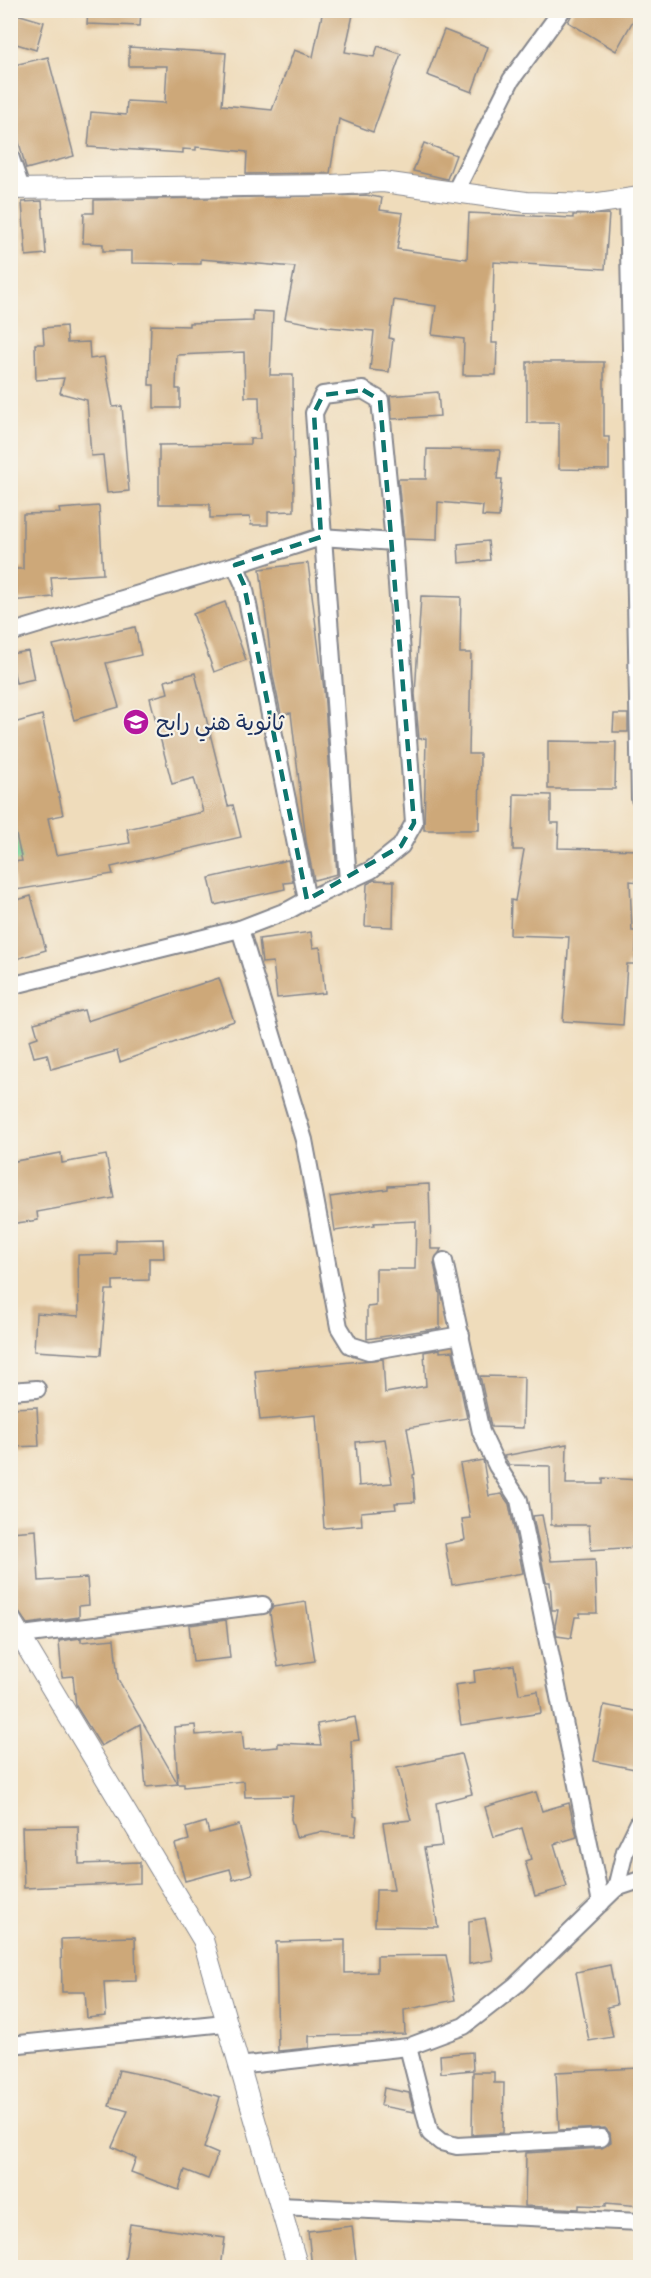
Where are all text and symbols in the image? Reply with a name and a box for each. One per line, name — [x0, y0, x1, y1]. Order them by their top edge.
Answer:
school or university icon: ثانوية هني رابح — [121, 707, 151, 737]
place label: ثانوية هني رابح — [156, 710, 285, 742]

